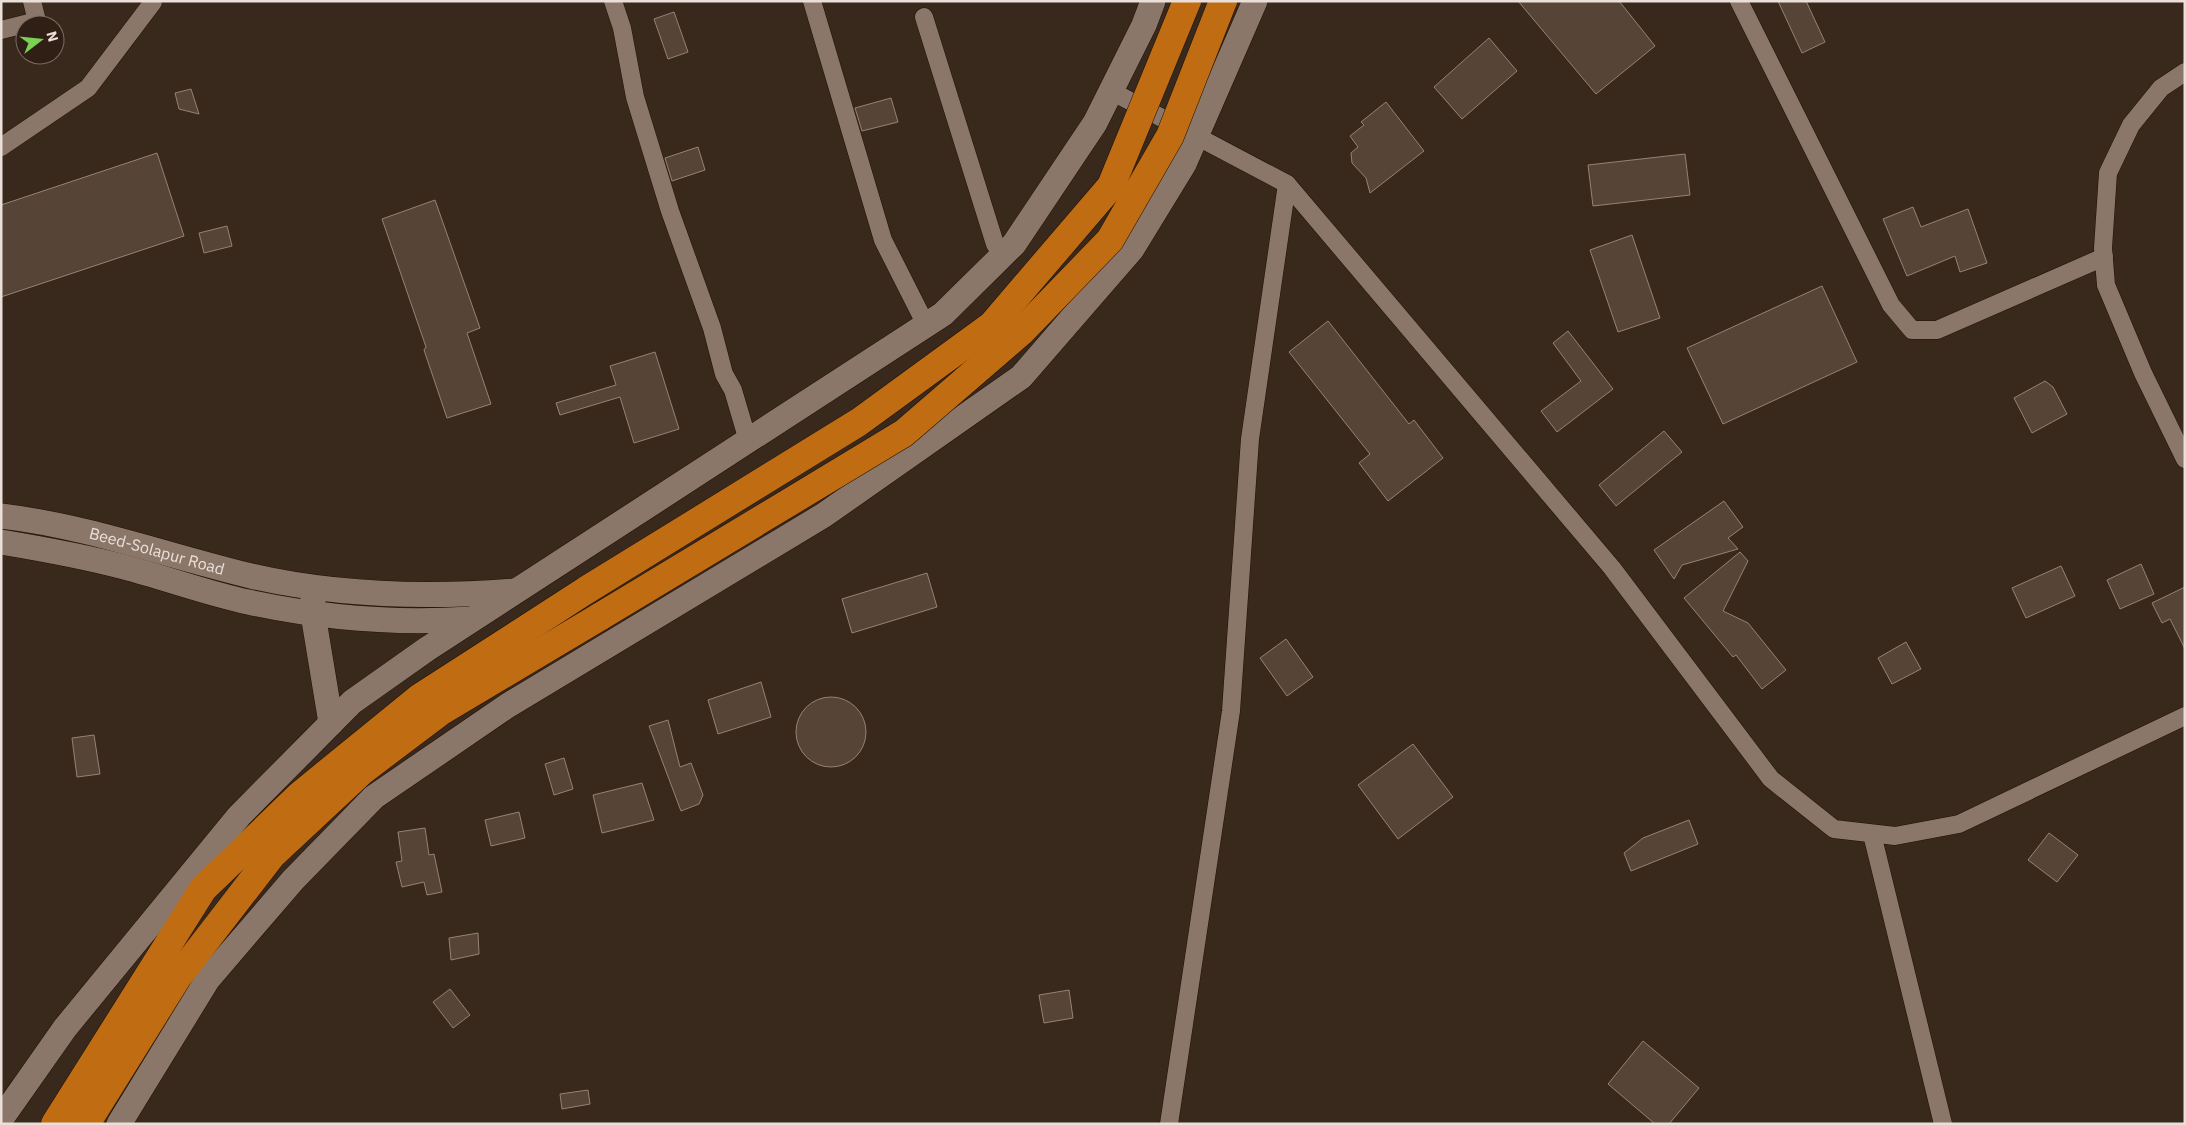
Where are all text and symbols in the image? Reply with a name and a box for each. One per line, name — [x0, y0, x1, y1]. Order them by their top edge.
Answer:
north arrow — [15, 15, 65, 65]
text: N — [42, 29, 63, 44]
street label: Beed-Solapur Road — [87, 523, 227, 579]

